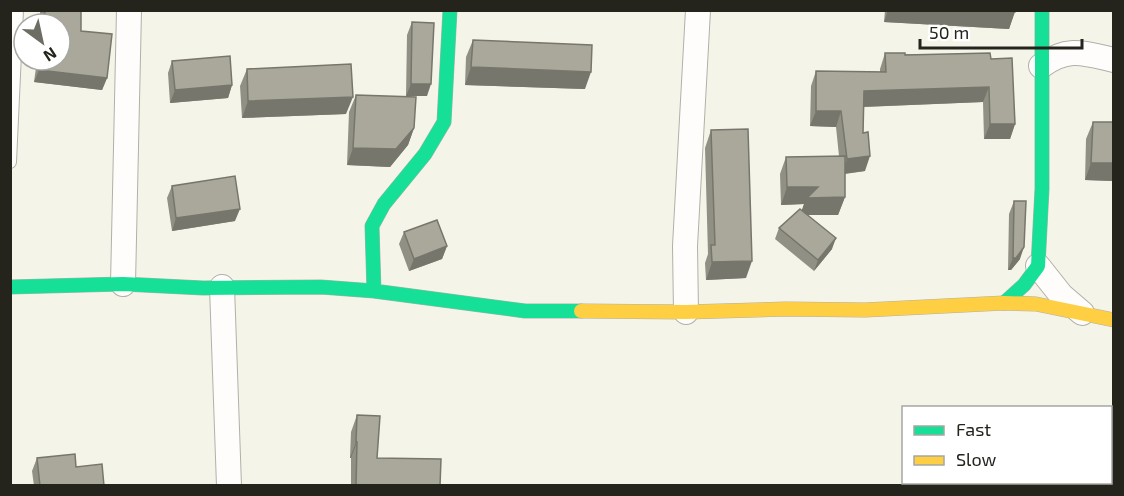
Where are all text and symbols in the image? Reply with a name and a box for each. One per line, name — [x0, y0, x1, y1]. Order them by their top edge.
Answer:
north arrow — [12, 12, 72, 72]
scale bar — [920, 12, 1082, 50]
text: 50 m — [929, 21, 969, 43]
text: N — [40, 44, 60, 66]
legend — [902, 406, 1112, 484]
text: Fast — [956, 418, 991, 440]
text: Slow — [956, 448, 997, 470]

